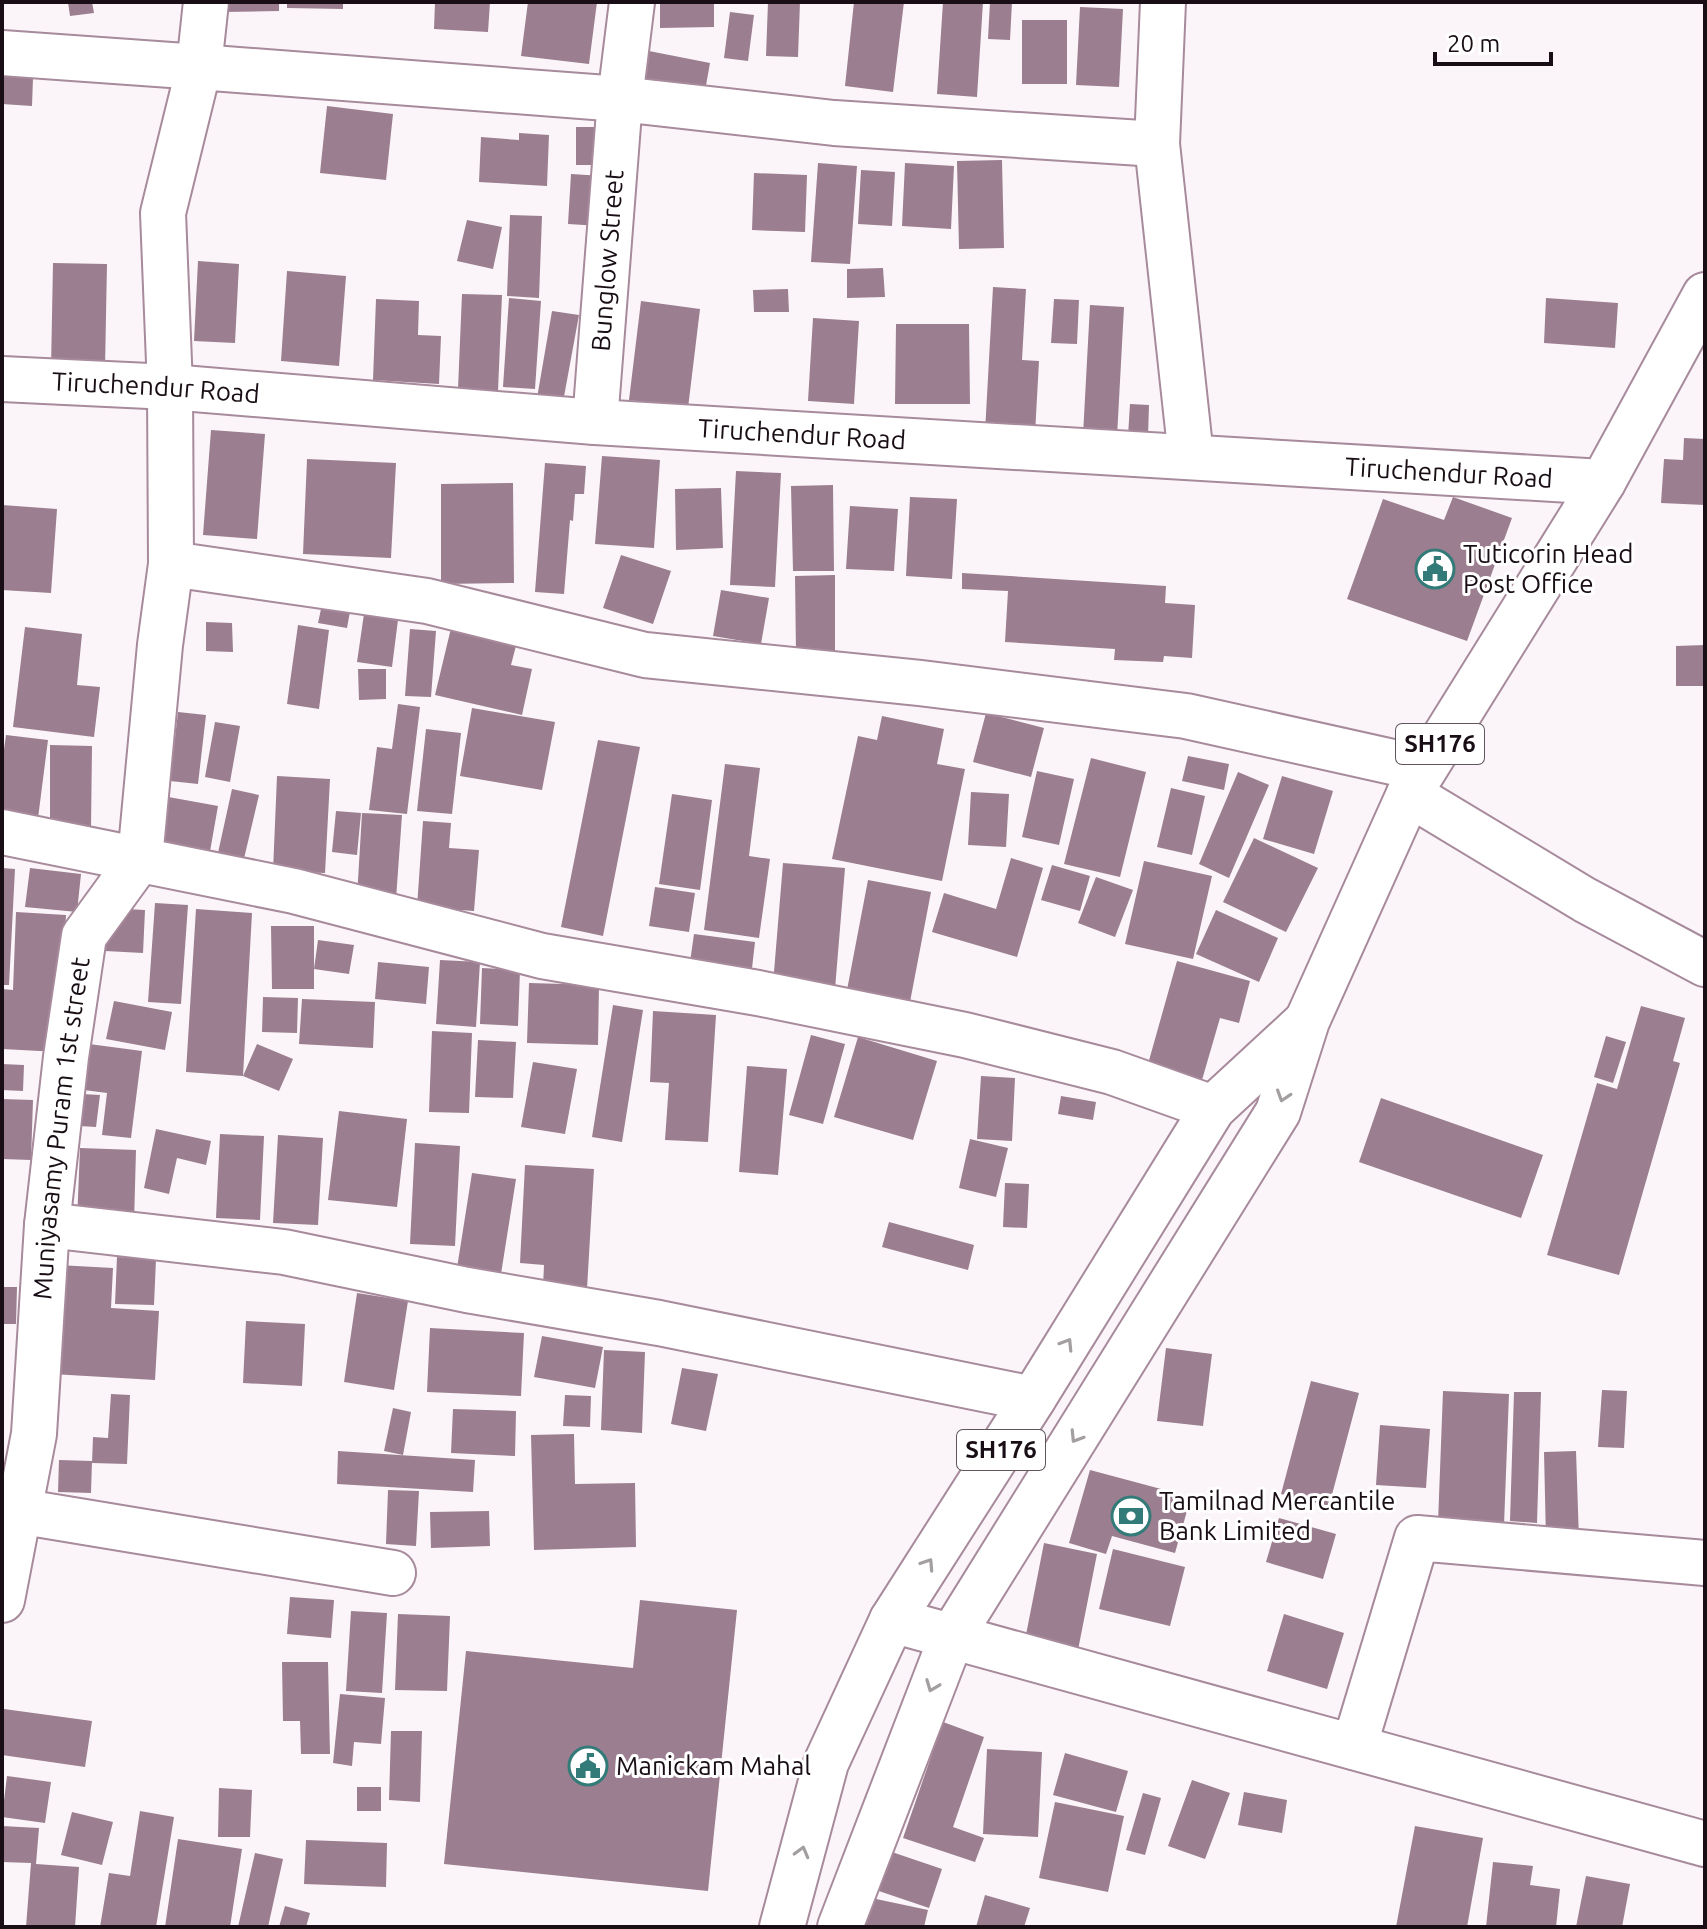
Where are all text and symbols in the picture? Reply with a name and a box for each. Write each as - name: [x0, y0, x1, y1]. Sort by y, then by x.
- scale bar: [1435, 16, 1551, 66]
- text: 20 m: [1447, 30, 1500, 57]
- street label: Bunglow Street: [586, 169, 628, 352]
- street label: Tiruchendur Road: [51, 366, 261, 408]
- street label: Tiruchendur Road: [697, 413, 907, 454]
- street label: Tiruchendur Road: [1344, 452, 1554, 493]
- place label: Tuticorin Head Post Office: [1463, 539, 1633, 598]
- public building icon: Tuticorin Head Post Office: [1414, 548, 1456, 590]
- road number: SH176: [1396, 724, 1484, 764]
- street label: Muniyasamy Puram 1st street: [27, 955, 95, 1300]
- one-way arrow: [1276, 1088, 1292, 1102]
- one-way arrow: [1058, 1338, 1073, 1353]
- one-way arrow: [1070, 1428, 1085, 1443]
- road number: SH176: [957, 1430, 1045, 1470]
- place label: Tamilnad Mercantile Bank Limited: [1159, 1486, 1395, 1545]
- bank icon: Tamilnad Mercantile Bank Limited: [1110, 1495, 1152, 1537]
- one-way arrow: [918, 1558, 933, 1572]
- one-way arrow: [925, 1678, 942, 1692]
- public building icon: Manickam Mahal: [567, 1745, 609, 1787]
- place label: Manickam Mahal: [616, 1751, 811, 1780]
- one-way arrow: [793, 1845, 810, 1859]

